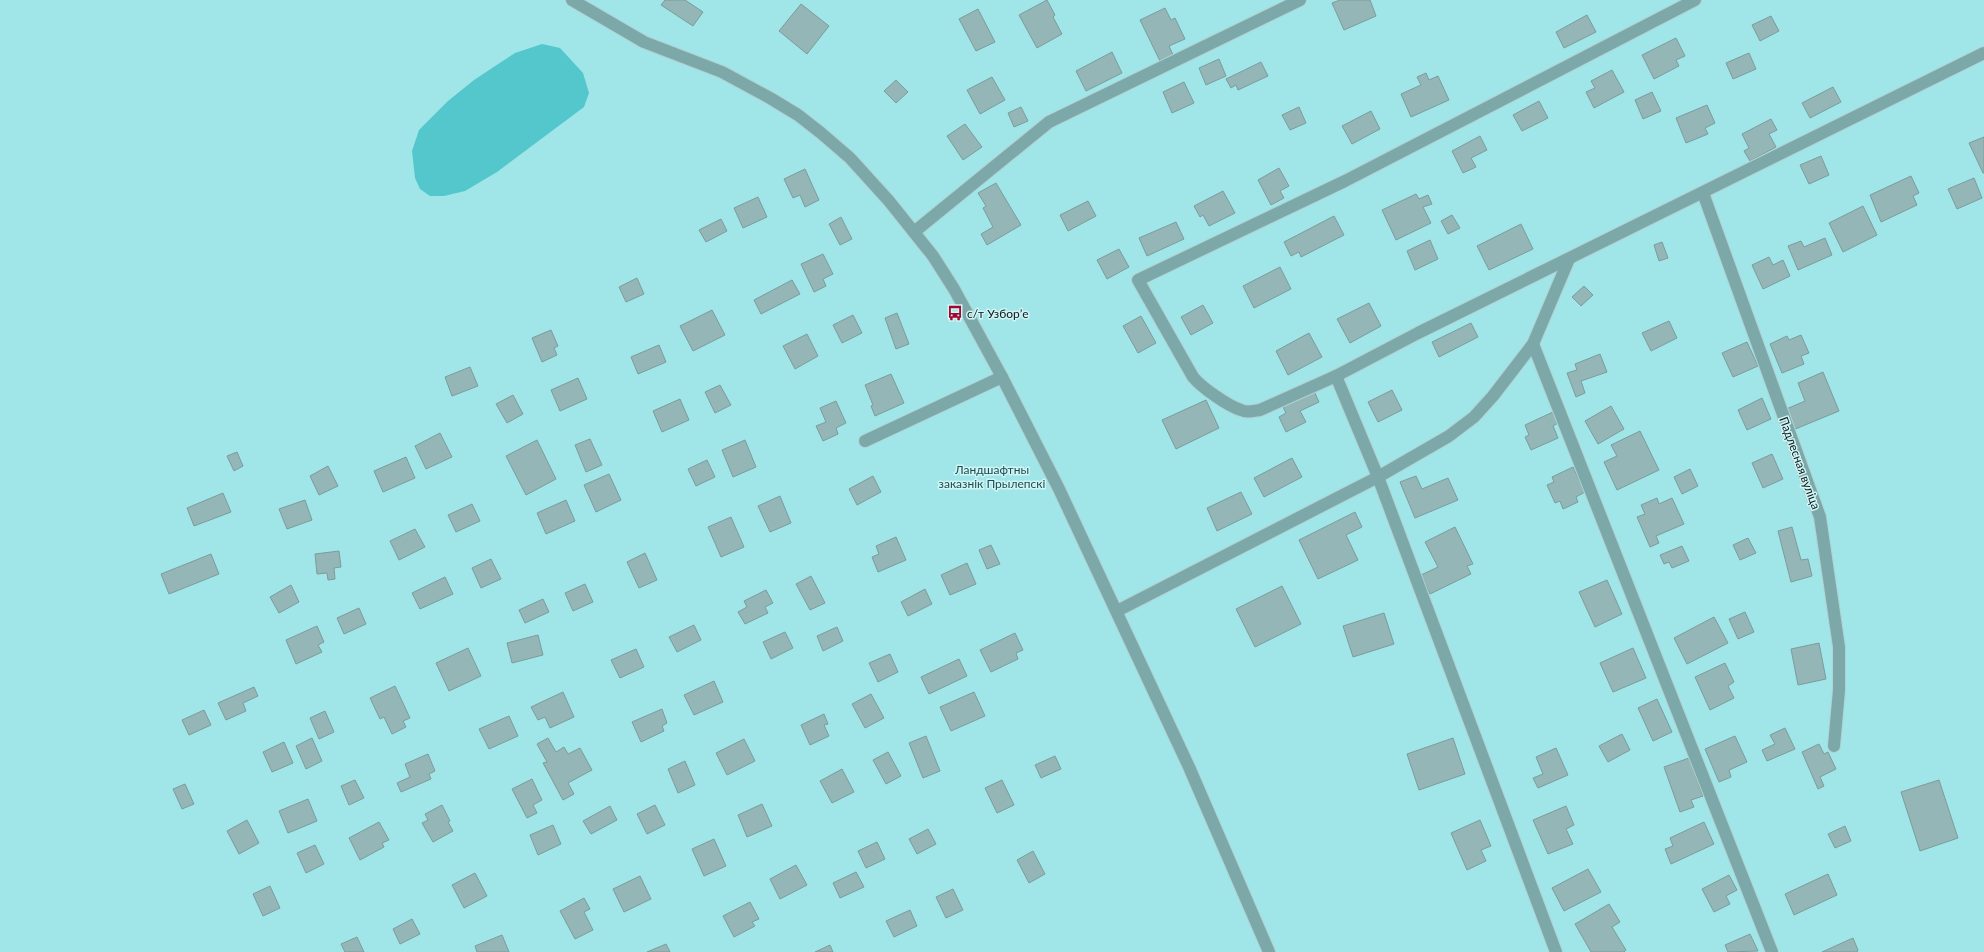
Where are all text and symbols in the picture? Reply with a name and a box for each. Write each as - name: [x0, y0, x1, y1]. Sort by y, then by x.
- bus stop icon: с/т Узборʼе: [946, 304, 964, 322]
- place label: с/т Узборʼе: [967, 306, 1029, 321]
- street label: Падлесная вуліца: [1776, 415, 1824, 511]
- park label: Ландшафтны заказнік Прылепскі: [939, 462, 1046, 491]

